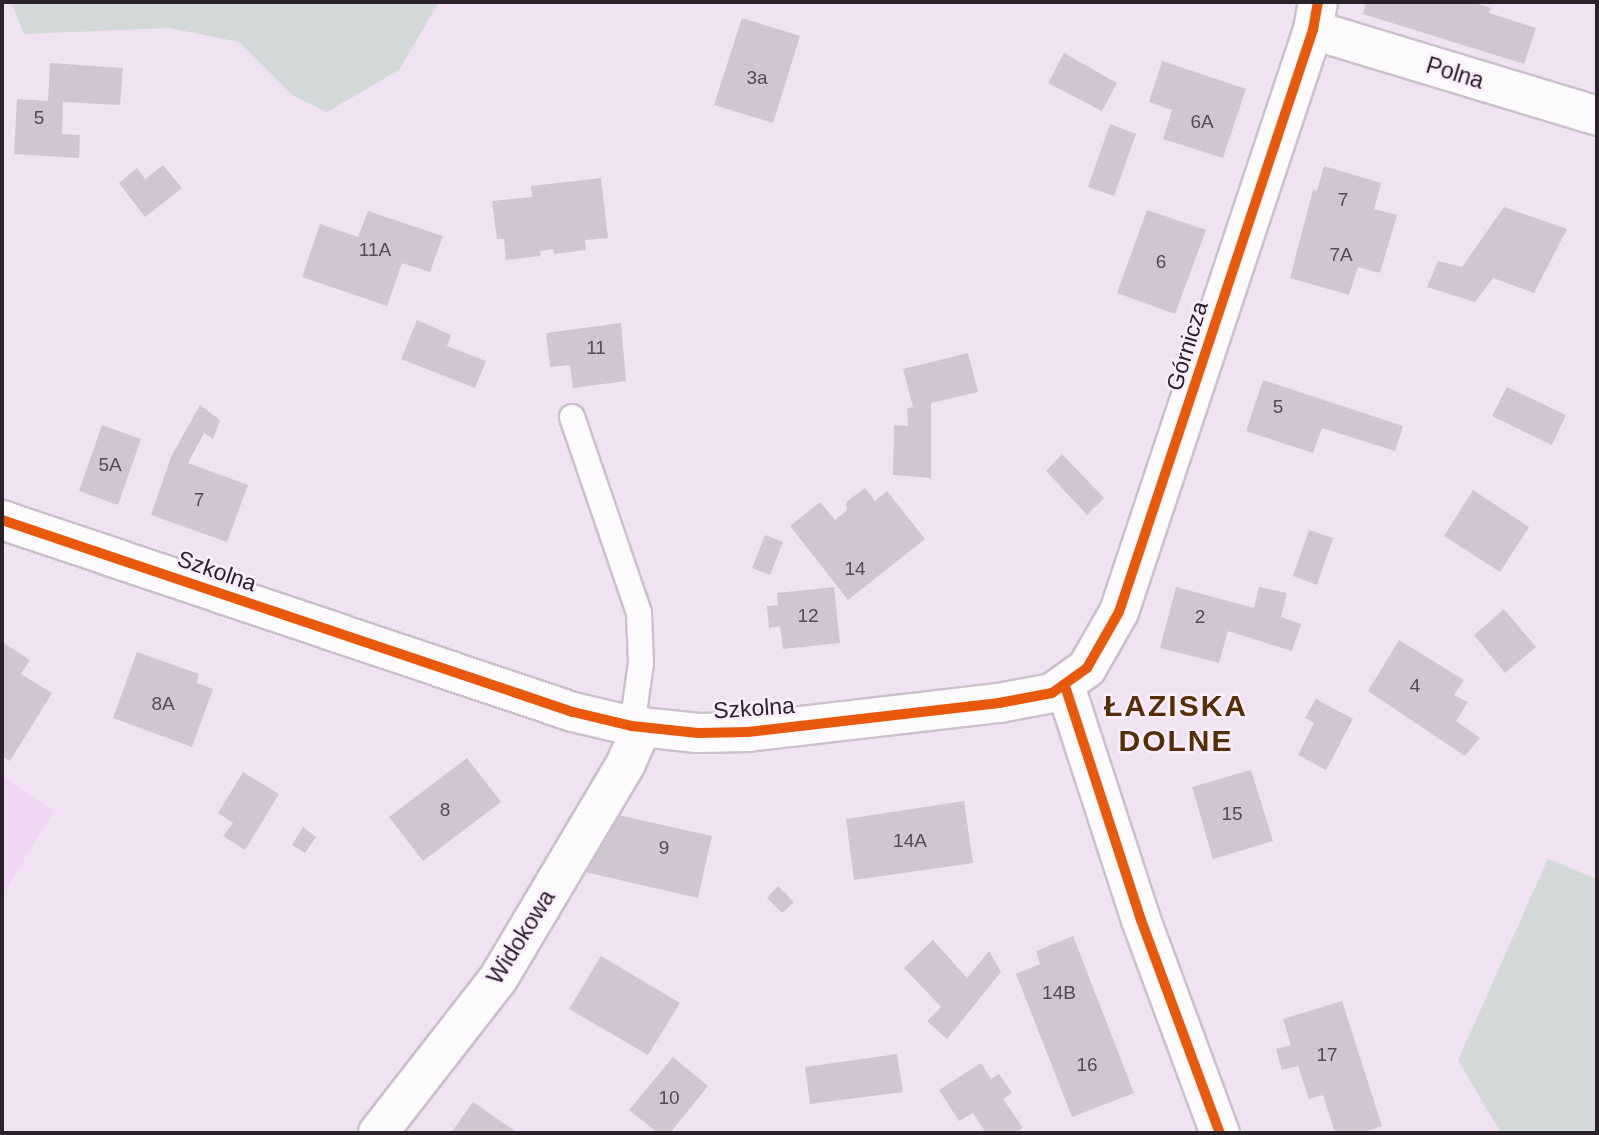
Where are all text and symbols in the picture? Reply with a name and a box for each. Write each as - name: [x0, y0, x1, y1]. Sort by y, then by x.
- street label: Polna: [1423, 51, 1487, 95]
- house number: 3a: [746, 67, 768, 89]
- house number: 5: [34, 107, 44, 129]
- house number: 6A: [1190, 111, 1214, 133]
- house number: 7: [1338, 189, 1348, 211]
- house number: 11A: [359, 239, 391, 261]
- house number: 7A: [1329, 244, 1353, 266]
- house number: 6: [1156, 251, 1166, 273]
- street label: Górnicza: [1160, 298, 1214, 394]
- house number: 11: [586, 337, 606, 359]
- house number: 5: [1273, 396, 1283, 418]
- house number: 5A: [98, 454, 122, 476]
- house number: 7: [194, 489, 204, 511]
- street label: Szkolna: [174, 545, 260, 597]
- house number: 14: [844, 558, 866, 580]
- house number: 12: [797, 605, 819, 627]
- house number: 2: [1195, 606, 1205, 628]
- house number: 4: [1410, 675, 1420, 697]
- district label: ŁAZISKA DOLNE: [1105, 688, 1247, 758]
- street label: Szkolna: [712, 691, 796, 725]
- house number: 8A: [151, 693, 175, 715]
- house number: 8: [440, 799, 450, 821]
- house number: 15: [1221, 803, 1243, 825]
- house number: 14A: [893, 830, 927, 852]
- house number: 9: [659, 837, 669, 859]
- street label: Widokowa: [481, 885, 561, 989]
- house number: 14B: [1042, 982, 1076, 1004]
- house number: 17: [1316, 1044, 1338, 1066]
- house number: 16: [1076, 1054, 1098, 1076]
- house number: 10: [658, 1087, 680, 1109]

